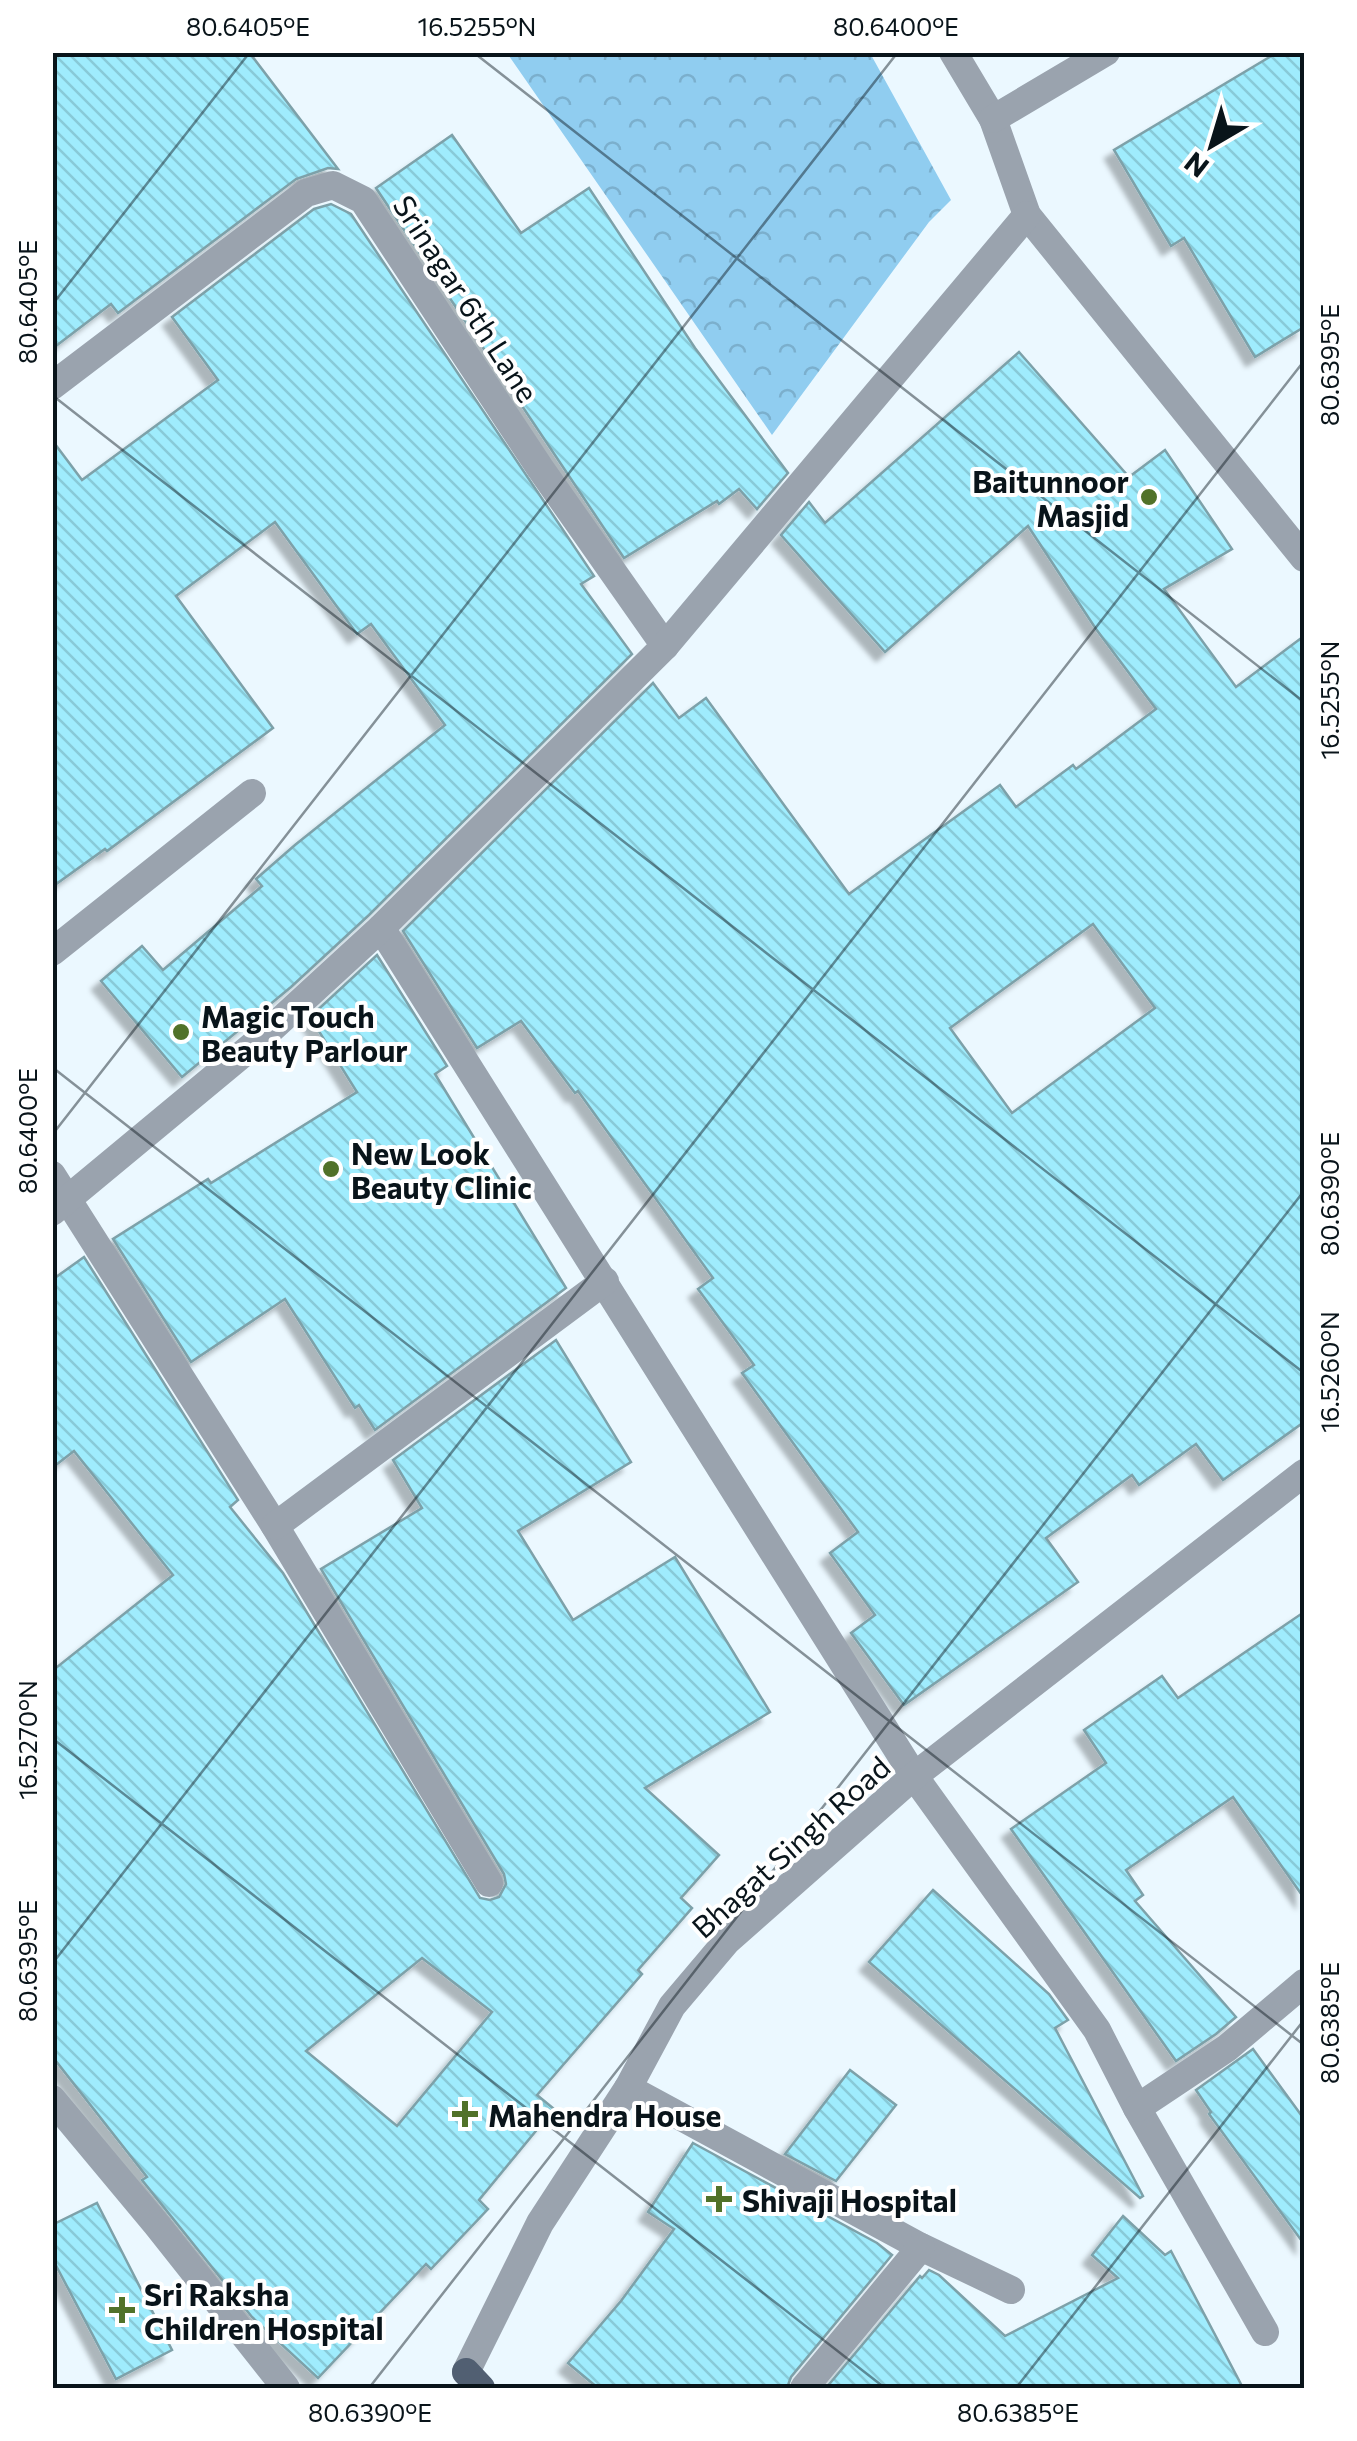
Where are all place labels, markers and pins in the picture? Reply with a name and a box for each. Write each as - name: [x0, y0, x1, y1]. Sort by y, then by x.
- place label: Baitunnoor Masjid: [972, 462, 1129, 533]
- marker: Baitunnoor Masjid: [1138, 486, 1160, 508]
- place label: Magic Touch Beauty Parlour: [201, 997, 408, 1068]
- marker: Magic Touch Beauty Parlour: [170, 1021, 192, 1043]
- place label: New Look Beauty Clinic: [351, 1134, 532, 1205]
- marker: New Look Beauty Clinic: [320, 1158, 342, 1180]
- place label: Mahendra House: [488, 2096, 721, 2133]
- marker: Mahendra House: [452, 2101, 478, 2127]
- place label: Shivaji Hospital: [742, 2181, 957, 2218]
- marker: Shivaji Hospital: [706, 2186, 732, 2212]
- place label: Sri Raksha Children Hospital: [144, 2275, 384, 2346]
- marker: Sri Raksha Children Hospital: [109, 2297, 135, 2323]

